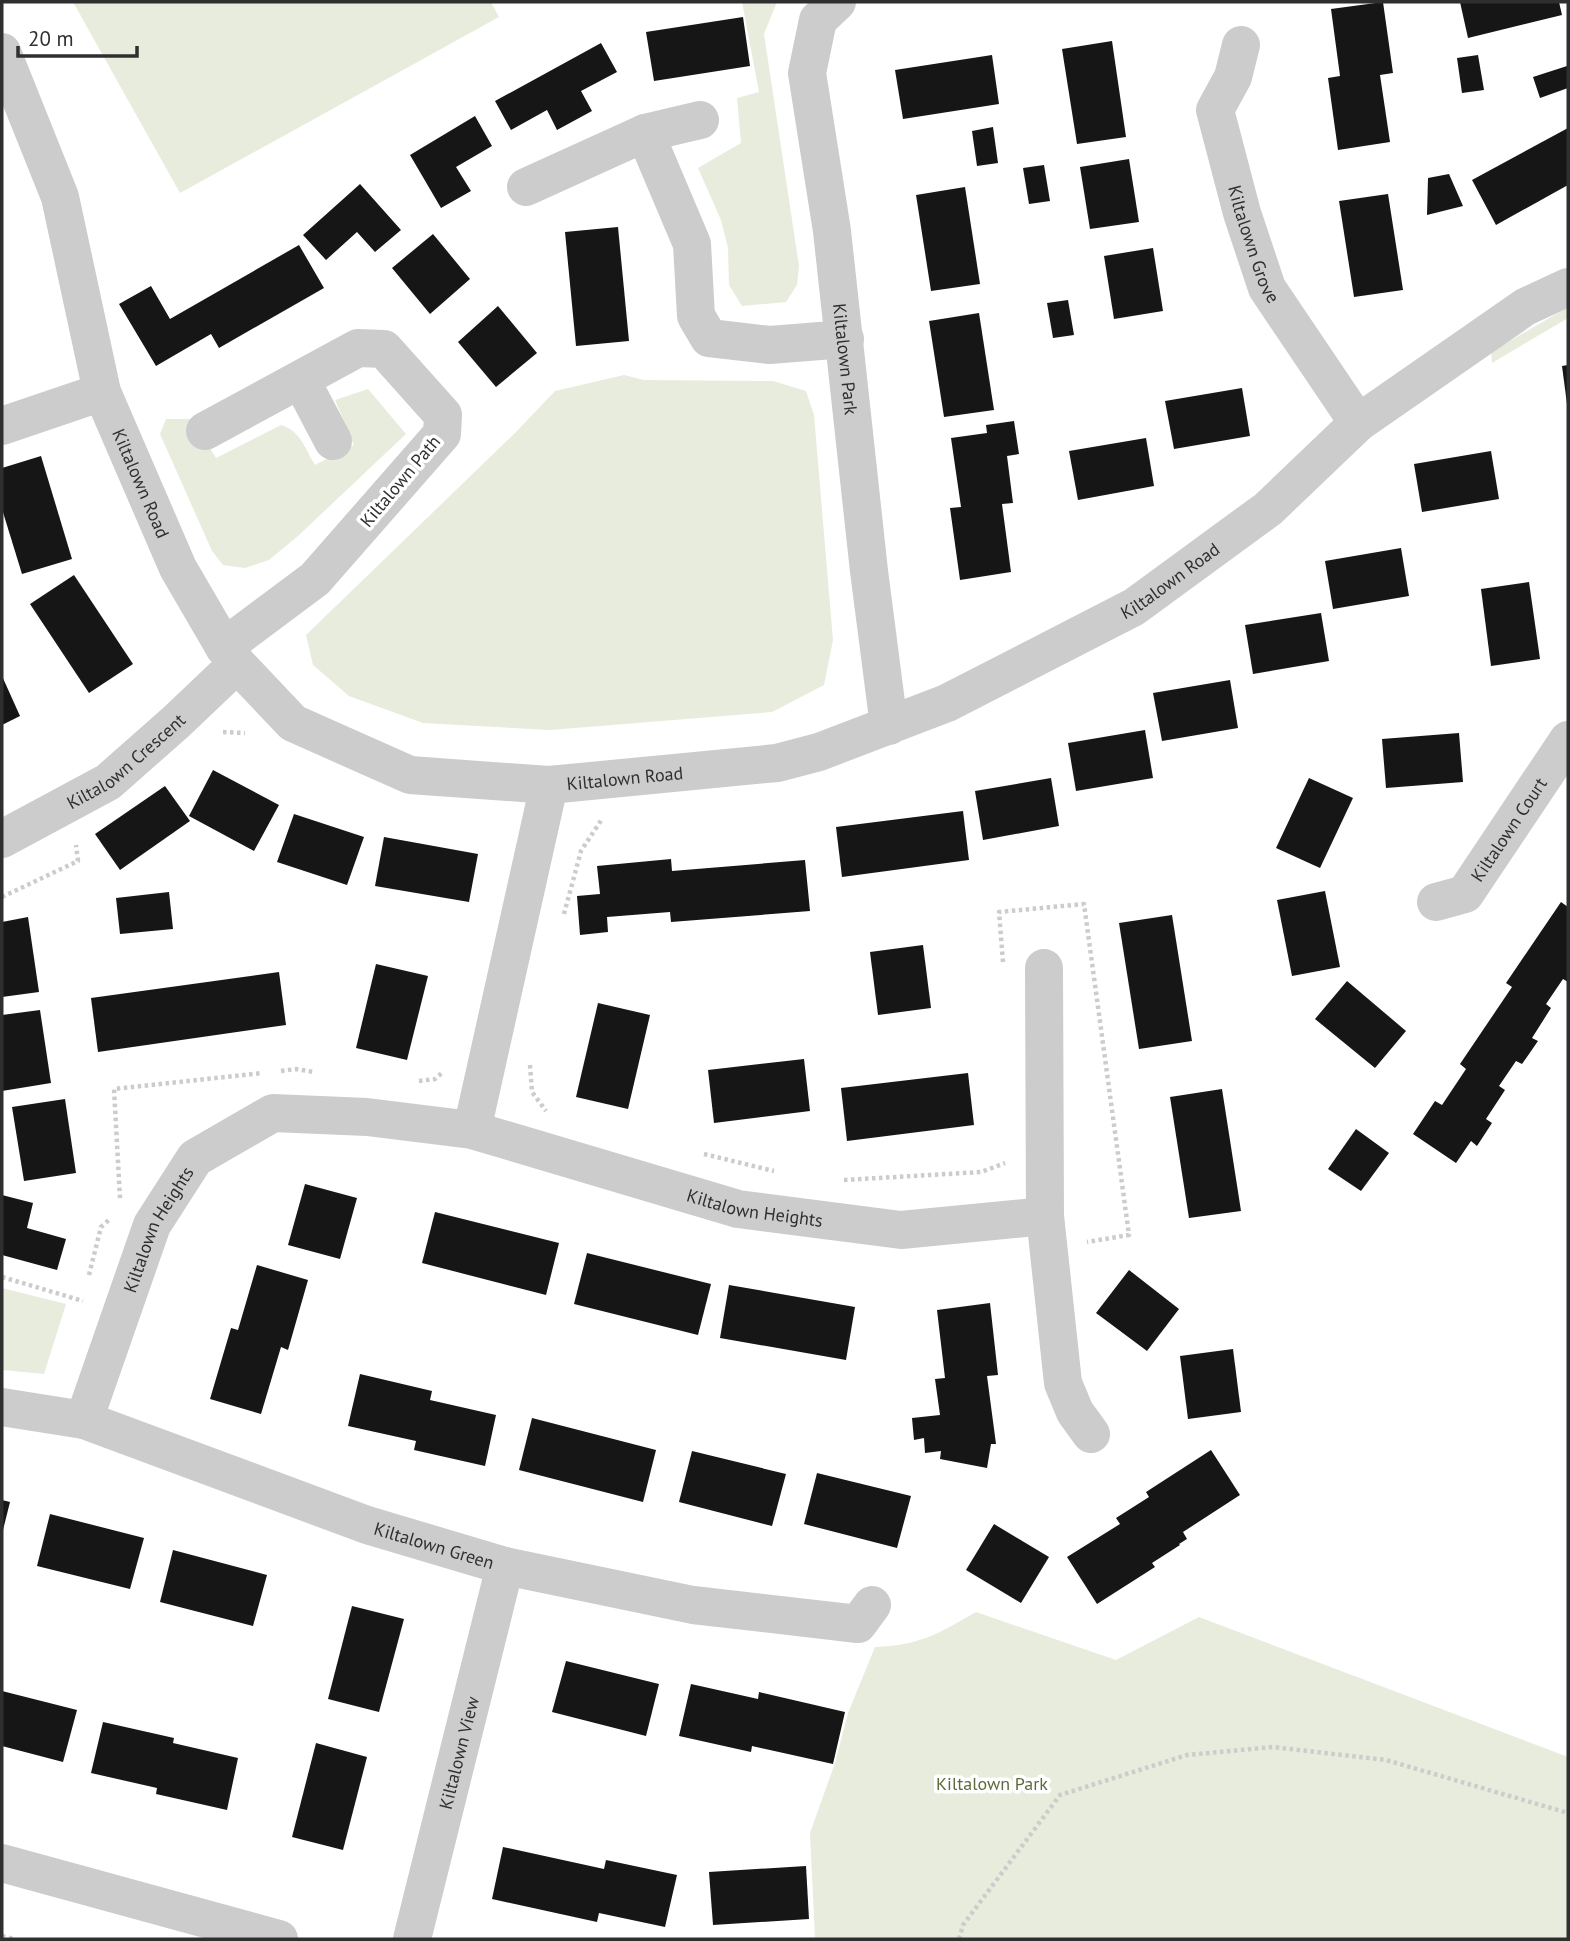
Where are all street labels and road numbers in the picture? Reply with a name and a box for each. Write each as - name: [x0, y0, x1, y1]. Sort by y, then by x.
- street label: Kiltalown Grove: [1224, 182, 1285, 307]
- street label: Kiltalown Park: [828, 302, 863, 416]
- street label: Kiltalown Road: [108, 425, 175, 541]
- street label: Kiltalown Path: [355, 430, 445, 532]
- street label: Kiltalown Road: [1116, 537, 1224, 624]
- street label: Kiltalown Crescent: [62, 708, 190, 814]
- street label: Kiltalown Road: [565, 761, 684, 795]
- street label: Kiltalown Court: [1465, 773, 1551, 886]
- street label: Kiltalown Heights: [118, 1162, 198, 1295]
- street label: Kiltalown Heights: [684, 1183, 824, 1231]
- street label: Kiltalown Green: [372, 1516, 497, 1574]
- street label: Kiltalown View: [433, 1693, 484, 1812]

